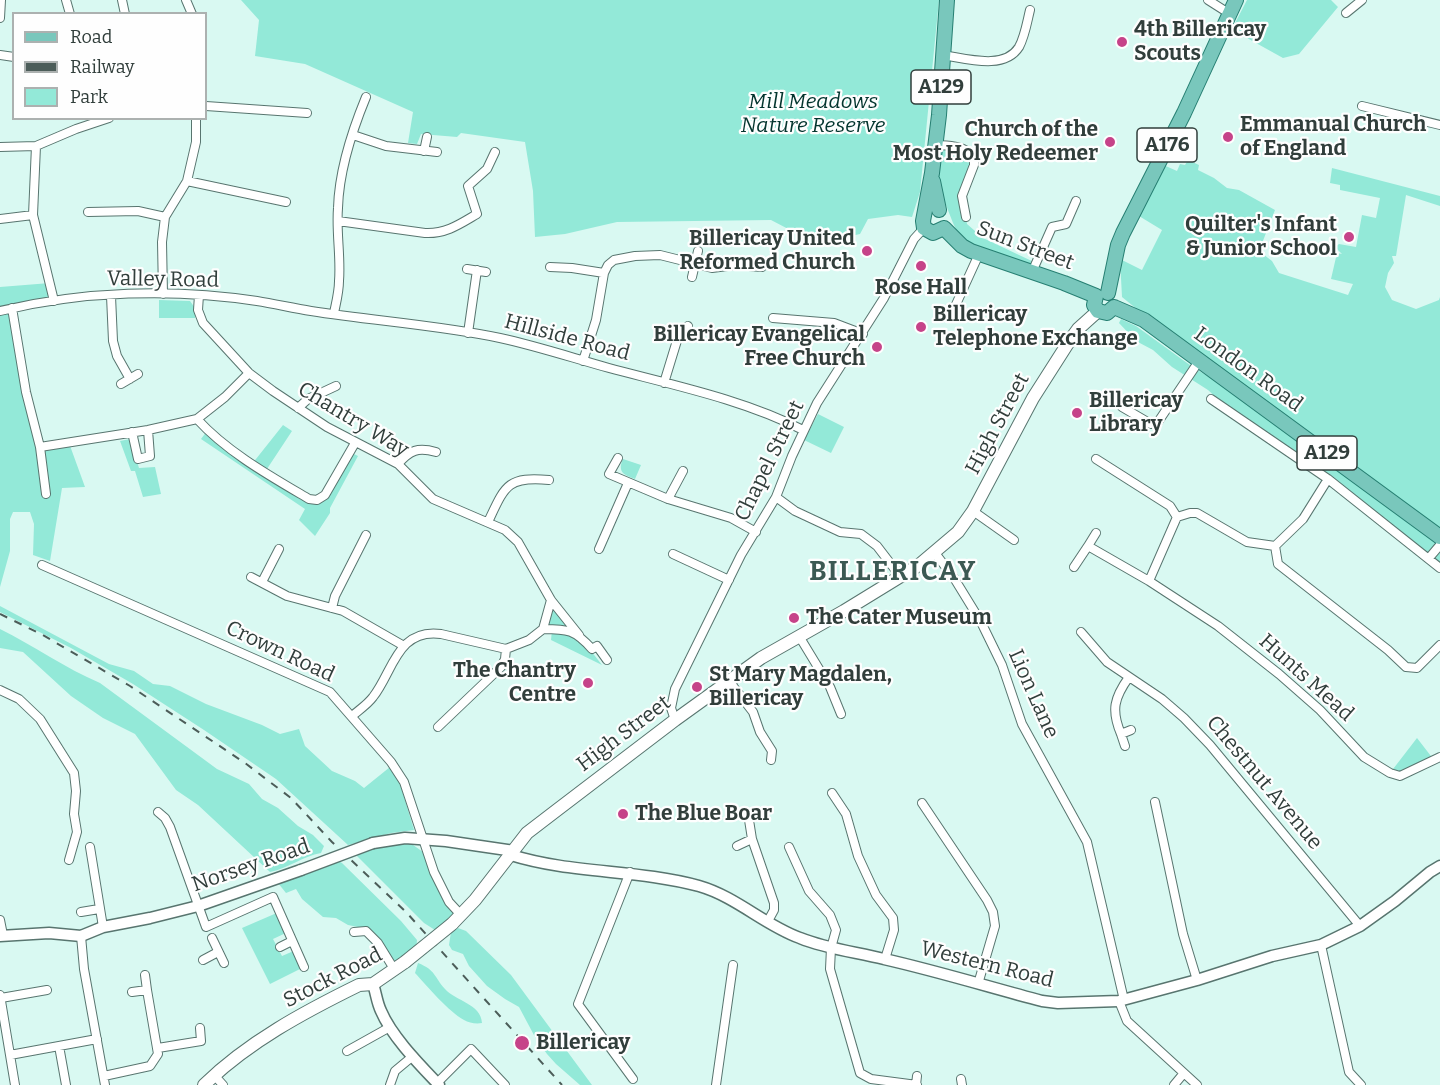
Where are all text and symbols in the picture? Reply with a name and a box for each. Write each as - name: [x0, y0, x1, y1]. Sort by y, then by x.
- legend: [12, 12, 207, 120]
- place label: 4th Billericay Scouts: [1134, 17, 1266, 67]
- text: Road: [70, 26, 112, 48]
- marker: 4th Billericay Scouts: [1115, 35, 1129, 49]
- text: Railway: [70, 56, 134, 78]
- road number: A129: [911, 70, 971, 104]
- text: Park: [70, 86, 108, 108]
- park label: Mill Meadows Nature Reserve: [741, 89, 885, 139]
- place label: Emmanual Church of England: [1240, 112, 1426, 162]
- place label: Church of the Most Holy Redeemer: [893, 117, 1098, 167]
- road number: A176: [1137, 128, 1197, 162]
- marker: Emmanual Church of England: [1221, 130, 1235, 144]
- marker: Church of the Most Holy Redeemer: [1103, 135, 1117, 149]
- place label: Quilter's Infant & Junior School: [1185, 212, 1337, 262]
- street label: Sun Street: [973, 216, 1077, 276]
- place label: Billericay United Reformed Church: [679, 226, 855, 276]
- marker: Quilter's Infant & Junior School: [1342, 230, 1356, 244]
- marker: Billericay United Reformed Church: [860, 244, 874, 258]
- marker: Rose Hall: [914, 259, 928, 273]
- street label: Valley Road: [107, 266, 219, 294]
- place label: Rose Hall: [875, 275, 967, 301]
- place label: Billericay Telephone Exchange: [933, 302, 1138, 352]
- street label: Hillside Road: [501, 309, 633, 367]
- marker: Billericay Telephone Exchange: [914, 320, 928, 334]
- place label: Billericay Evangelical Free Church: [653, 322, 865, 372]
- street label: London Road: [1189, 322, 1307, 418]
- marker: Billericay Evangelical Free Church: [870, 340, 884, 354]
- street label: High Street: [961, 369, 1035, 479]
- street label: Chantry Way: [293, 377, 413, 463]
- place label: Billericay Library: [1089, 388, 1183, 438]
- street label: Chapel Street: [730, 397, 810, 525]
- marker: Billericay Library: [1070, 406, 1084, 420]
- road number: A129: [1297, 436, 1357, 470]
- district label: BILLERICAY: [809, 556, 977, 588]
- place label: The Cater Museum: [806, 605, 992, 631]
- marker: The Cater Museum: [787, 611, 801, 625]
- street label: Crown Road: [222, 616, 338, 688]
- street label: Hunts Mead: [1254, 629, 1358, 727]
- street label: Lion Lane: [1002, 646, 1064, 742]
- place label: The Chantry Centre: [453, 658, 576, 708]
- place label: St Mary Magdalen, Billericay: [709, 662, 892, 712]
- marker: The Chantry Centre: [581, 676, 595, 690]
- marker: St Mary Magdalen, Billericay: [690, 680, 704, 694]
- street label: High Street: [572, 691, 676, 777]
- street label: Chestnut Avenue: [1201, 711, 1327, 855]
- place label: The Blue Boar: [635, 801, 772, 827]
- marker: The Blue Boar: [616, 807, 630, 821]
- street label: Norsey Road: [189, 834, 313, 898]
- street label: Western Road: [918, 936, 1056, 994]
- street label: Stock Road: [279, 942, 387, 1014]
- place label: Billericay: [536, 1030, 630, 1056]
- marker: Billericay: [513, 1034, 531, 1052]

